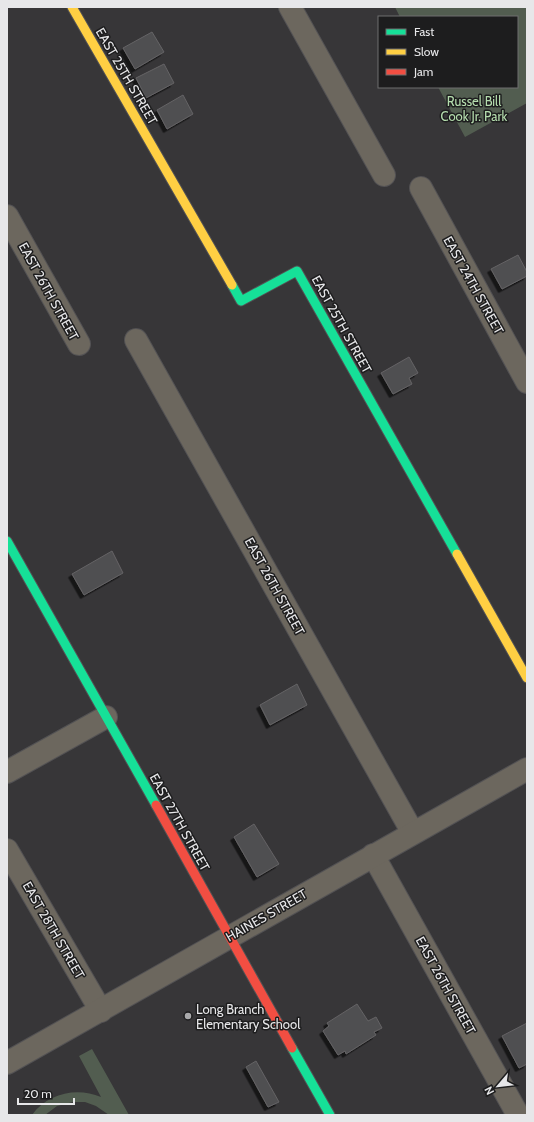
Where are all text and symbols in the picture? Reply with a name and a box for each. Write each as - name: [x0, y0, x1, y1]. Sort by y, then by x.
- legend: [378, 16, 518, 88]
- text: Fast: [414, 24, 434, 39]
- street label: EAST 25TH STREET: [93, 25, 161, 127]
- text: Slow: [414, 44, 439, 59]
- text: Jam: [413, 64, 433, 79]
- park label: Russel Bill Cook Jr. Park: [441, 93, 508, 124]
- street label: EAST 24TH STREET: [440, 233, 508, 337]
- street label: EAST 26TH STREET: [16, 239, 83, 343]
- street label: EAST 25TH STREET: [309, 272, 376, 376]
- street label: EAST 26TH STREET: [242, 534, 309, 638]
- street label: EAST 27TH STREET: [147, 770, 213, 874]
- street label: EAST 28TH STREET: [20, 878, 88, 982]
- street label: HAINES STREET: [223, 885, 309, 945]
- street label: EAST 26TH STREET: [413, 933, 480, 1037]
- place label: Long Branch Elementary School: [196, 1001, 300, 1032]
- marker: Long Branch Elementary School: [183, 1011, 193, 1021]
- north arrow: [478, 1066, 518, 1106]
- scale bar: [18, 1080, 74, 1106]
- text: N: [481, 1084, 497, 1097]
- text: 20 m: [24, 1086, 52, 1101]

